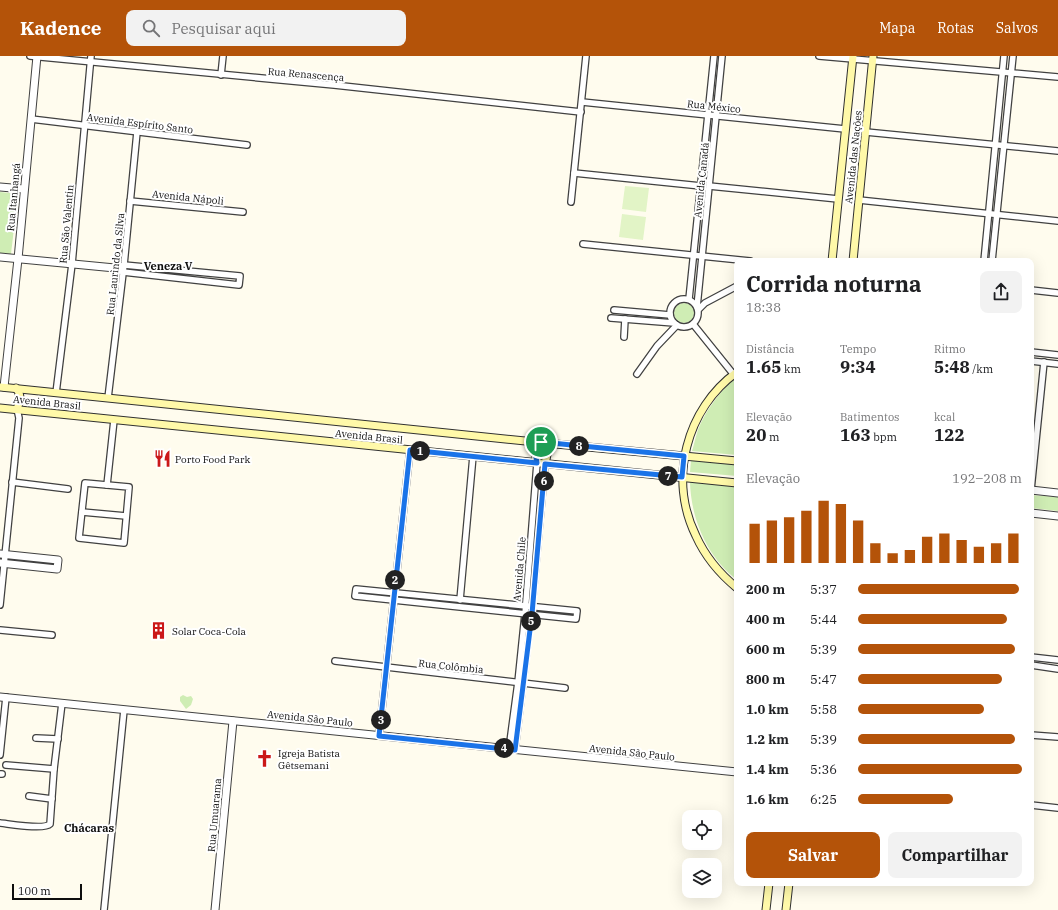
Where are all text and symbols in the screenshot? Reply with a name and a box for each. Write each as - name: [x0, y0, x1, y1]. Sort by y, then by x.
- search box: [126, 10, 406, 46]
- text: Kadence: [20, 16, 102, 40]
- icon: search: [140, 17, 162, 39]
- text: Pesquisar aqui: [172, 19, 276, 38]
- text: Mapa: [879, 19, 915, 37]
- text: Rotas: [937, 19, 974, 37]
- text: Salvos: [996, 19, 1038, 37]
- street label: Rua Renascença: [267, 65, 345, 84]
- street label: Rua México: [686, 97, 742, 116]
- street label: Avenida das Nações: [842, 110, 865, 204]
- street label: Avenida Espírito Santo: [86, 111, 194, 137]
- street label: Avenida Canadá: [691, 141, 712, 218]
- street label: Rua Itanhangá: [4, 162, 23, 232]
- street label: Rua São Valentin: [57, 183, 76, 264]
- street label: Avenida Nápoli: [152, 187, 224, 208]
- street label: Rua Laurindo da Silva: [104, 212, 127, 316]
- district label: Veneza V: [144, 259, 193, 273]
- text: Corrida noturna: [746, 269, 922, 298]
- button: share: [980, 271, 1022, 313]
- text: 18:38: [746, 299, 781, 316]
- text: Distância: [746, 342, 795, 356]
- text: Tempo: [840, 342, 876, 356]
- text: Ritmo: [934, 342, 965, 356]
- text: 1.65: [746, 356, 781, 378]
- text: 9:34: [840, 356, 876, 378]
- text: 5:48: [934, 356, 970, 378]
- text: km: [781, 362, 801, 376]
- text: /km: [970, 362, 993, 376]
- street label: Avenida Brasil: [12, 392, 82, 413]
- text: Elevação: [746, 410, 792, 424]
- text: Batimentos: [840, 410, 899, 424]
- text: kcal: [934, 410, 955, 424]
- text: 20: [746, 424, 766, 446]
- text: 163: [840, 424, 871, 446]
- text: 122: [934, 424, 965, 446]
- pin: [524, 425, 558, 459]
- street label: Avenida Brasil: [334, 426, 404, 447]
- text: m: [766, 430, 779, 444]
- text: bpm: [871, 430, 897, 444]
- icon: arrive: [530, 431, 552, 453]
- pin: 8: [569, 436, 589, 456]
- text: 8: [576, 439, 582, 453]
- pin: 1: [410, 441, 430, 461]
- text: 1: [417, 444, 423, 458]
- restaurant icon: Porto Food Park: [152, 449, 172, 469]
- place label: Porto Food Park: [175, 453, 250, 466]
- pin: 7: [658, 466, 678, 486]
- text: 7: [665, 469, 671, 483]
- text: Elevação: [746, 470, 800, 487]
- text: 192–208 m: [952, 470, 1022, 487]
- pin: 6: [534, 471, 554, 491]
- text: 6: [541, 474, 547, 488]
- street label: Avenida Chile: [510, 536, 529, 602]
- pin: 2: [385, 570, 405, 590]
- text: 2: [392, 573, 398, 587]
- text: 200 m: [746, 581, 785, 598]
- text: 5:37: [810, 581, 837, 598]
- pin: 5: [521, 611, 541, 631]
- text: 400 m: [746, 611, 785, 628]
- text: 5:44: [810, 611, 837, 628]
- text: 5: [528, 614, 534, 628]
- building icon: Solar Coca-Cola: [149, 621, 169, 641]
- place label: Solar Coca-Cola: [172, 625, 247, 638]
- text: 600 m: [746, 641, 785, 658]
- text: 5:39: [810, 641, 837, 658]
- street label: Rua Colômbia: [418, 657, 485, 676]
- text: 800 m: [746, 671, 785, 688]
- text: 5:47: [810, 671, 837, 688]
- text: 1.0 km: [746, 701, 789, 718]
- text: 5:58: [810, 701, 837, 718]
- street label: Avenida São Paulo: [266, 708, 354, 730]
- pin: 3: [371, 710, 391, 730]
- text: 3: [378, 713, 384, 727]
- text: 1.2 km: [746, 731, 789, 748]
- text: 5:39: [810, 731, 837, 748]
- pin: 4: [494, 738, 514, 758]
- text: 4: [501, 741, 507, 755]
- street label: Avenida São Paulo: [588, 742, 676, 764]
- place label: Igreja Batista Gêtsemani: [278, 747, 341, 772]
- church icon: Igreja Batista Gêtsemani: [255, 749, 275, 769]
- text: 1.4 km: [746, 761, 789, 778]
- text: 5:36: [810, 761, 837, 778]
- street label: Rua Umuarama: [205, 777, 224, 853]
- text: 1.6 km: [746, 791, 789, 808]
- text: 6:25: [810, 791, 837, 808]
- map controls: [682, 810, 722, 898]
- button: locate: [682, 810, 722, 850]
- district label: Chácaras: [64, 821, 114, 835]
- button: Salvar: [746, 832, 880, 878]
- button: Compartilhar: [888, 832, 1022, 878]
- button: layers: [682, 858, 722, 898]
- scale bar: [12, 882, 82, 901]
- text: 100 m: [18, 884, 51, 898]

